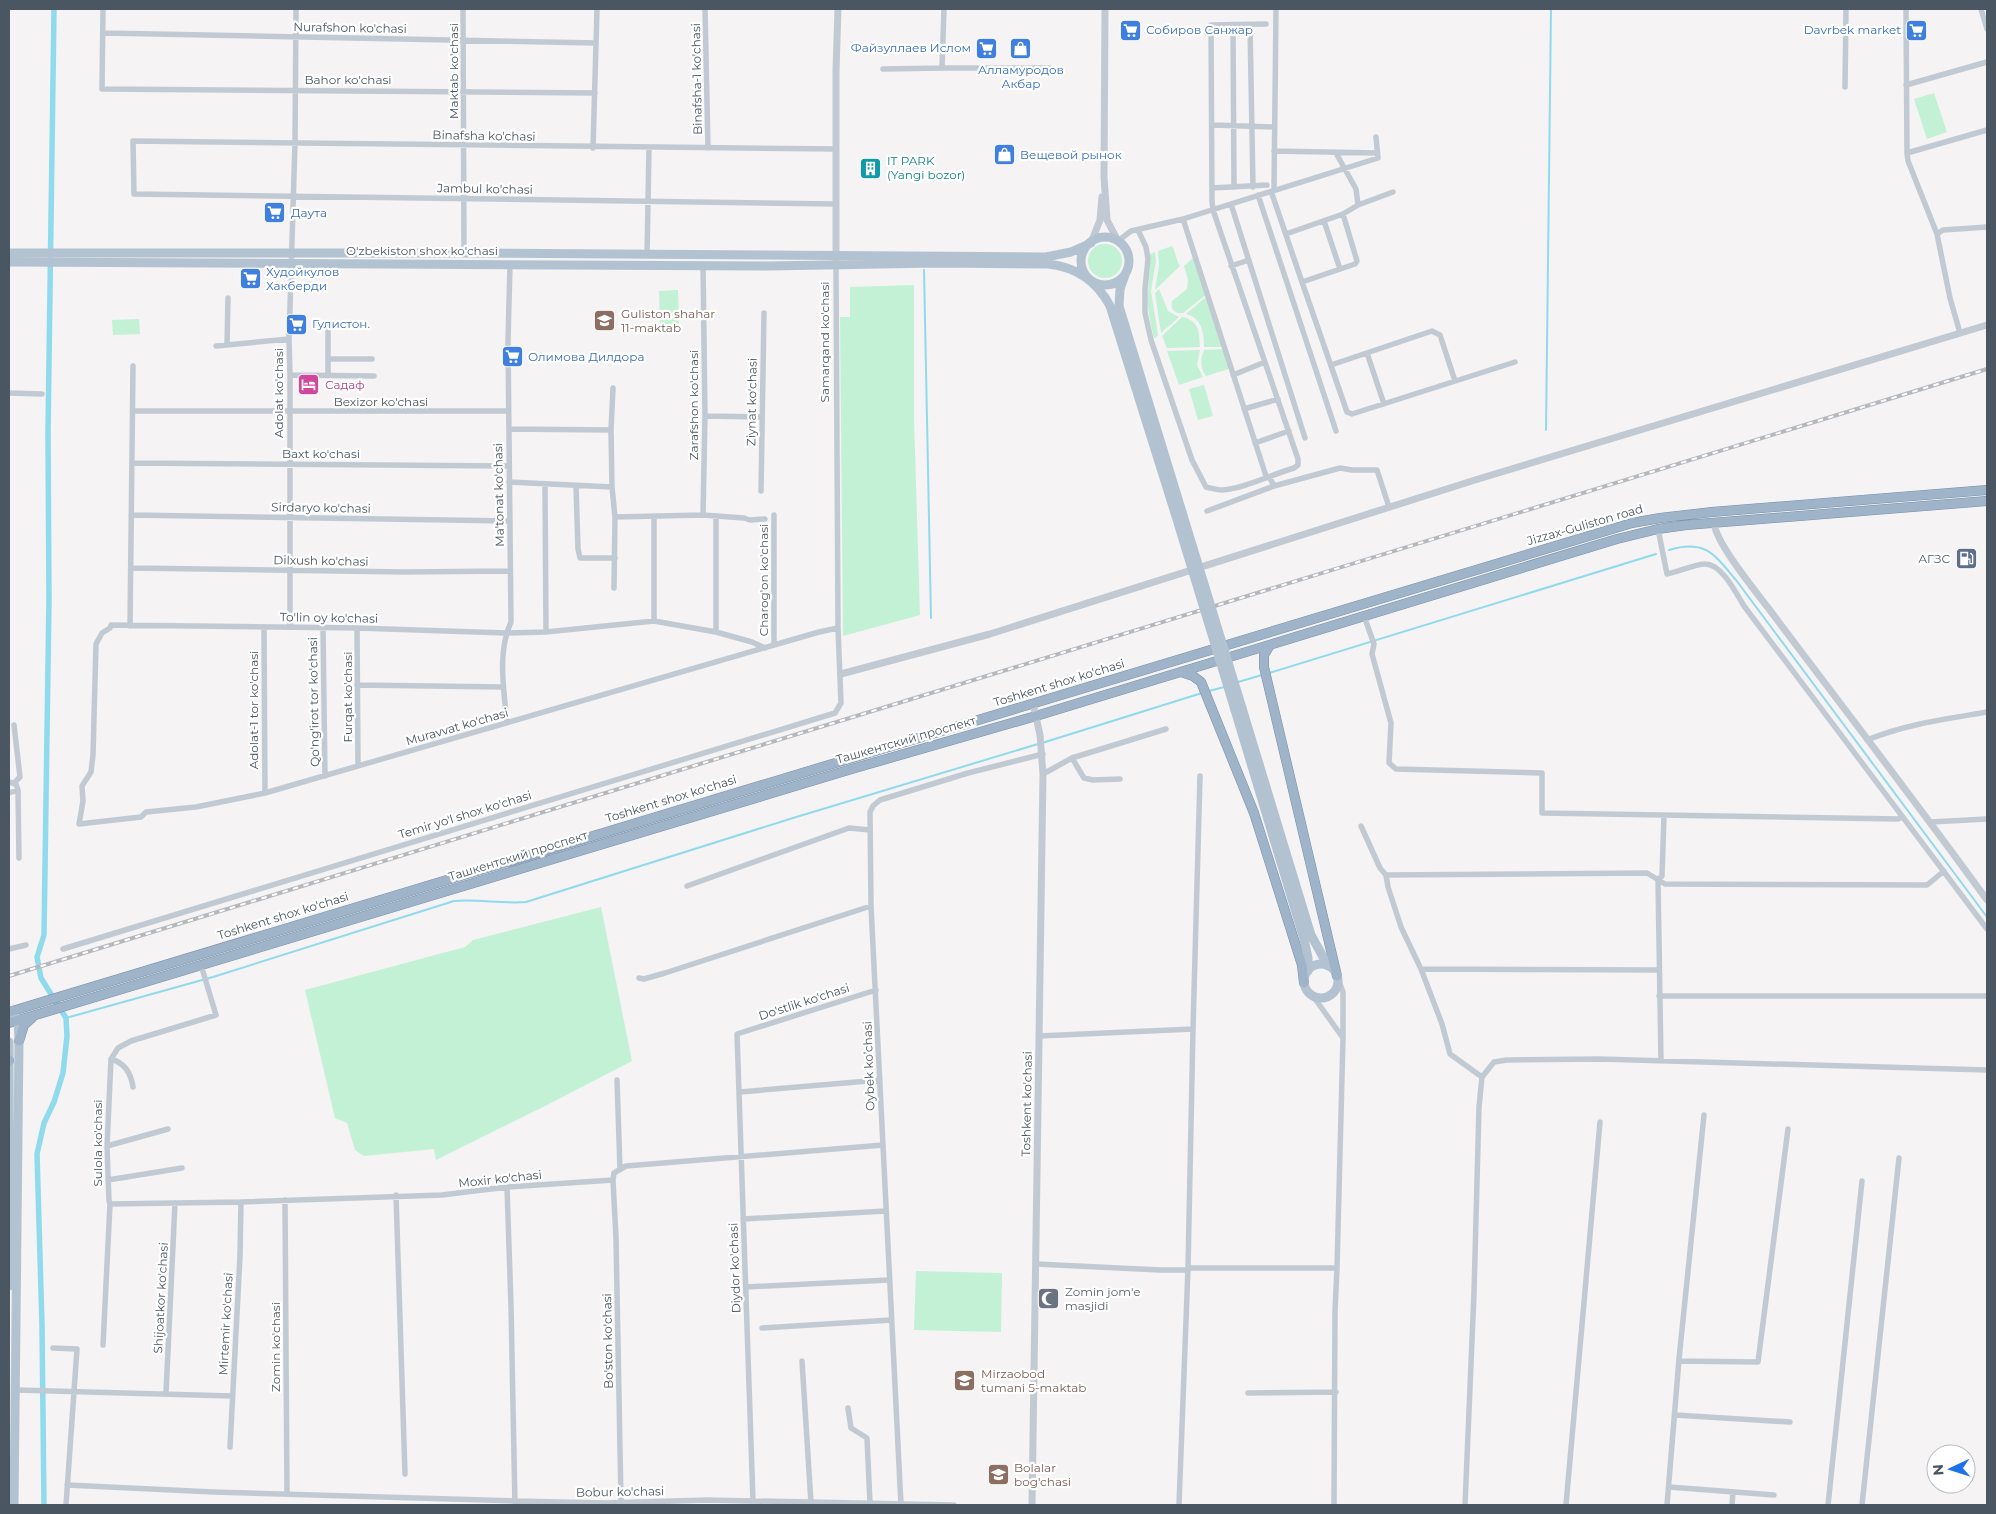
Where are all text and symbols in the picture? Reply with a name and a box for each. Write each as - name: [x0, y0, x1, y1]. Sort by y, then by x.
- supermarket icon: Собиров Санжар: [1118, 18, 1142, 42]
- supermarket icon: Davrbek market: [1905, 18, 1929, 42]
- street label: Nurafshon ko'chasi: [293, 19, 407, 36]
- place label: Собиров Санжар: [1146, 22, 1253, 37]
- place label: Davrbek market: [1804, 22, 1901, 37]
- street label: Maktab ko'chasi: [446, 23, 461, 119]
- street label: Binafsha-1 ko'chasi: [688, 23, 705, 135]
- supermarket icon: Файзуллаев Ислом: [975, 36, 999, 60]
- shop icon: Алламуродов Акбар: [1009, 37, 1033, 61]
- place label: Файзуллаев Ислом: [851, 40, 971, 55]
- place label: Алламуродов Акбар: [978, 62, 1064, 91]
- street label: Bahor ko'chasi: [304, 72, 392, 87]
- street label: Binafsha ko'chasi: [432, 127, 536, 144]
- shop icon: Вещевой рынок: [992, 143, 1016, 167]
- place label: Вещевой рынок: [1020, 147, 1122, 162]
- place label: IT PARK (Yangi bozor): [887, 153, 965, 182]
- building icon: IT PARK (Yangi bozor): [859, 156, 883, 180]
- street label: Jambul ko'chasi: [436, 180, 533, 197]
- supermarket icon: Даута: [263, 201, 287, 225]
- place label: Даута: [291, 205, 327, 220]
- street label: O'zbekiston shox ko'chasi: [346, 243, 498, 258]
- place label: Худойкулов Хакберди: [266, 264, 339, 293]
- supermarket icon: Худойкулов Хакберди: [238, 267, 262, 291]
- street label: Samarqand ko'chasi: [817, 282, 832, 403]
- place label: Guliston shahar 11-maktab: [621, 306, 715, 335]
- school or university icon: Guliston shahar 11-maktab: [593, 309, 617, 333]
- supermarket icon: Гулистон.: [284, 312, 308, 336]
- place label: Гулистон.: [312, 316, 370, 331]
- supermarket icon: Олимова Дилдора: [500, 345, 524, 369]
- street label: Adolat ko'chasi: [271, 348, 286, 438]
- place label: Олимова Дилдора: [528, 349, 644, 364]
- street label: Zarafshon ko'chasi: [686, 350, 701, 460]
- street label: Ziynat ko'chasi: [743, 358, 760, 446]
- hotel icon: Садаф: [297, 373, 321, 397]
- place label: Садаф: [325, 377, 365, 392]
- street label: Bexizor ko'chasi: [334, 394, 428, 409]
- street label: Ma'tonat ko'chasi: [490, 443, 507, 547]
- street label: Baxt ko'chasi: [282, 446, 360, 461]
- street label: Sirdaryo ko'chasi: [271, 499, 371, 516]
- street label: Jizzax-Guliston road: [1524, 501, 1645, 549]
- street label: Charog'on ko'chasi: [756, 524, 771, 636]
- fuel station icon: АГЗС: [1954, 547, 1978, 571]
- place label: АГЗС: [1918, 551, 1950, 566]
- street label: Dilxush ko'chasi: [273, 552, 369, 569]
- street label: To'lin oy ko'chasi: [280, 609, 378, 626]
- street label: Qo'ng'irot tor ko'chasi: [305, 637, 322, 767]
- street label: Adolat-1 tor ko'chasi: [246, 651, 261, 769]
- street label: Furqat ko'chasi: [340, 652, 355, 742]
- street label: Toshkent shox ko'chasi: [991, 655, 1126, 710]
- street label: Muravvat ko'chasi: [404, 705, 510, 748]
- street label: Ташкентский проспект: [834, 712, 978, 767]
- street label: Toshkent shox ko'chasi: [603, 771, 738, 826]
- street label: Temir yo'l shox ko'chasi: [397, 787, 533, 842]
- street label: Ташкентский проспект: [447, 827, 590, 884]
- street label: Toshkent shox ko'chasi: [215, 888, 350, 943]
- street label: Do'stlik ko'chasi: [757, 980, 851, 1023]
- street label: Oybek ko’chasi: [859, 1021, 878, 1111]
- street label: Toshkent ko'chasi: [1018, 1051, 1035, 1157]
- street label: Sulola ko'chasi: [90, 1099, 105, 1187]
- street label: Moxir ko'chasi: [457, 1167, 542, 1190]
- street label: Diydor ko'chasi: [725, 1223, 744, 1313]
- street label: Shijoatkor ko'chasi: [150, 1242, 171, 1354]
- street label: Mirtemir ko'chasi: [215, 1272, 236, 1376]
- place label: Zomin jom'e masjidi: [1065, 1284, 1140, 1313]
- mosque icon: Zomin jom'e masjidi: [1037, 1287, 1061, 1311]
- street label: Bo'ston ko'chasi: [599, 1293, 616, 1389]
- street label: Zomin ko'chasi: [268, 1302, 283, 1392]
- place label: Mirzaobod tumani 5-maktab: [981, 1366, 1086, 1395]
- school or university icon: Mirzaobod tumani 5-maktab: [953, 1369, 977, 1393]
- north arrow: [1926, 1444, 1976, 1494]
- place label: Bolalar bog'chasi: [1014, 1460, 1071, 1489]
- school or university icon: Bolalar bog'chasi: [986, 1463, 1010, 1487]
- text: N: [1929, 1464, 1947, 1476]
- street label: Bobur ko'chasi: [576, 1483, 664, 1500]

